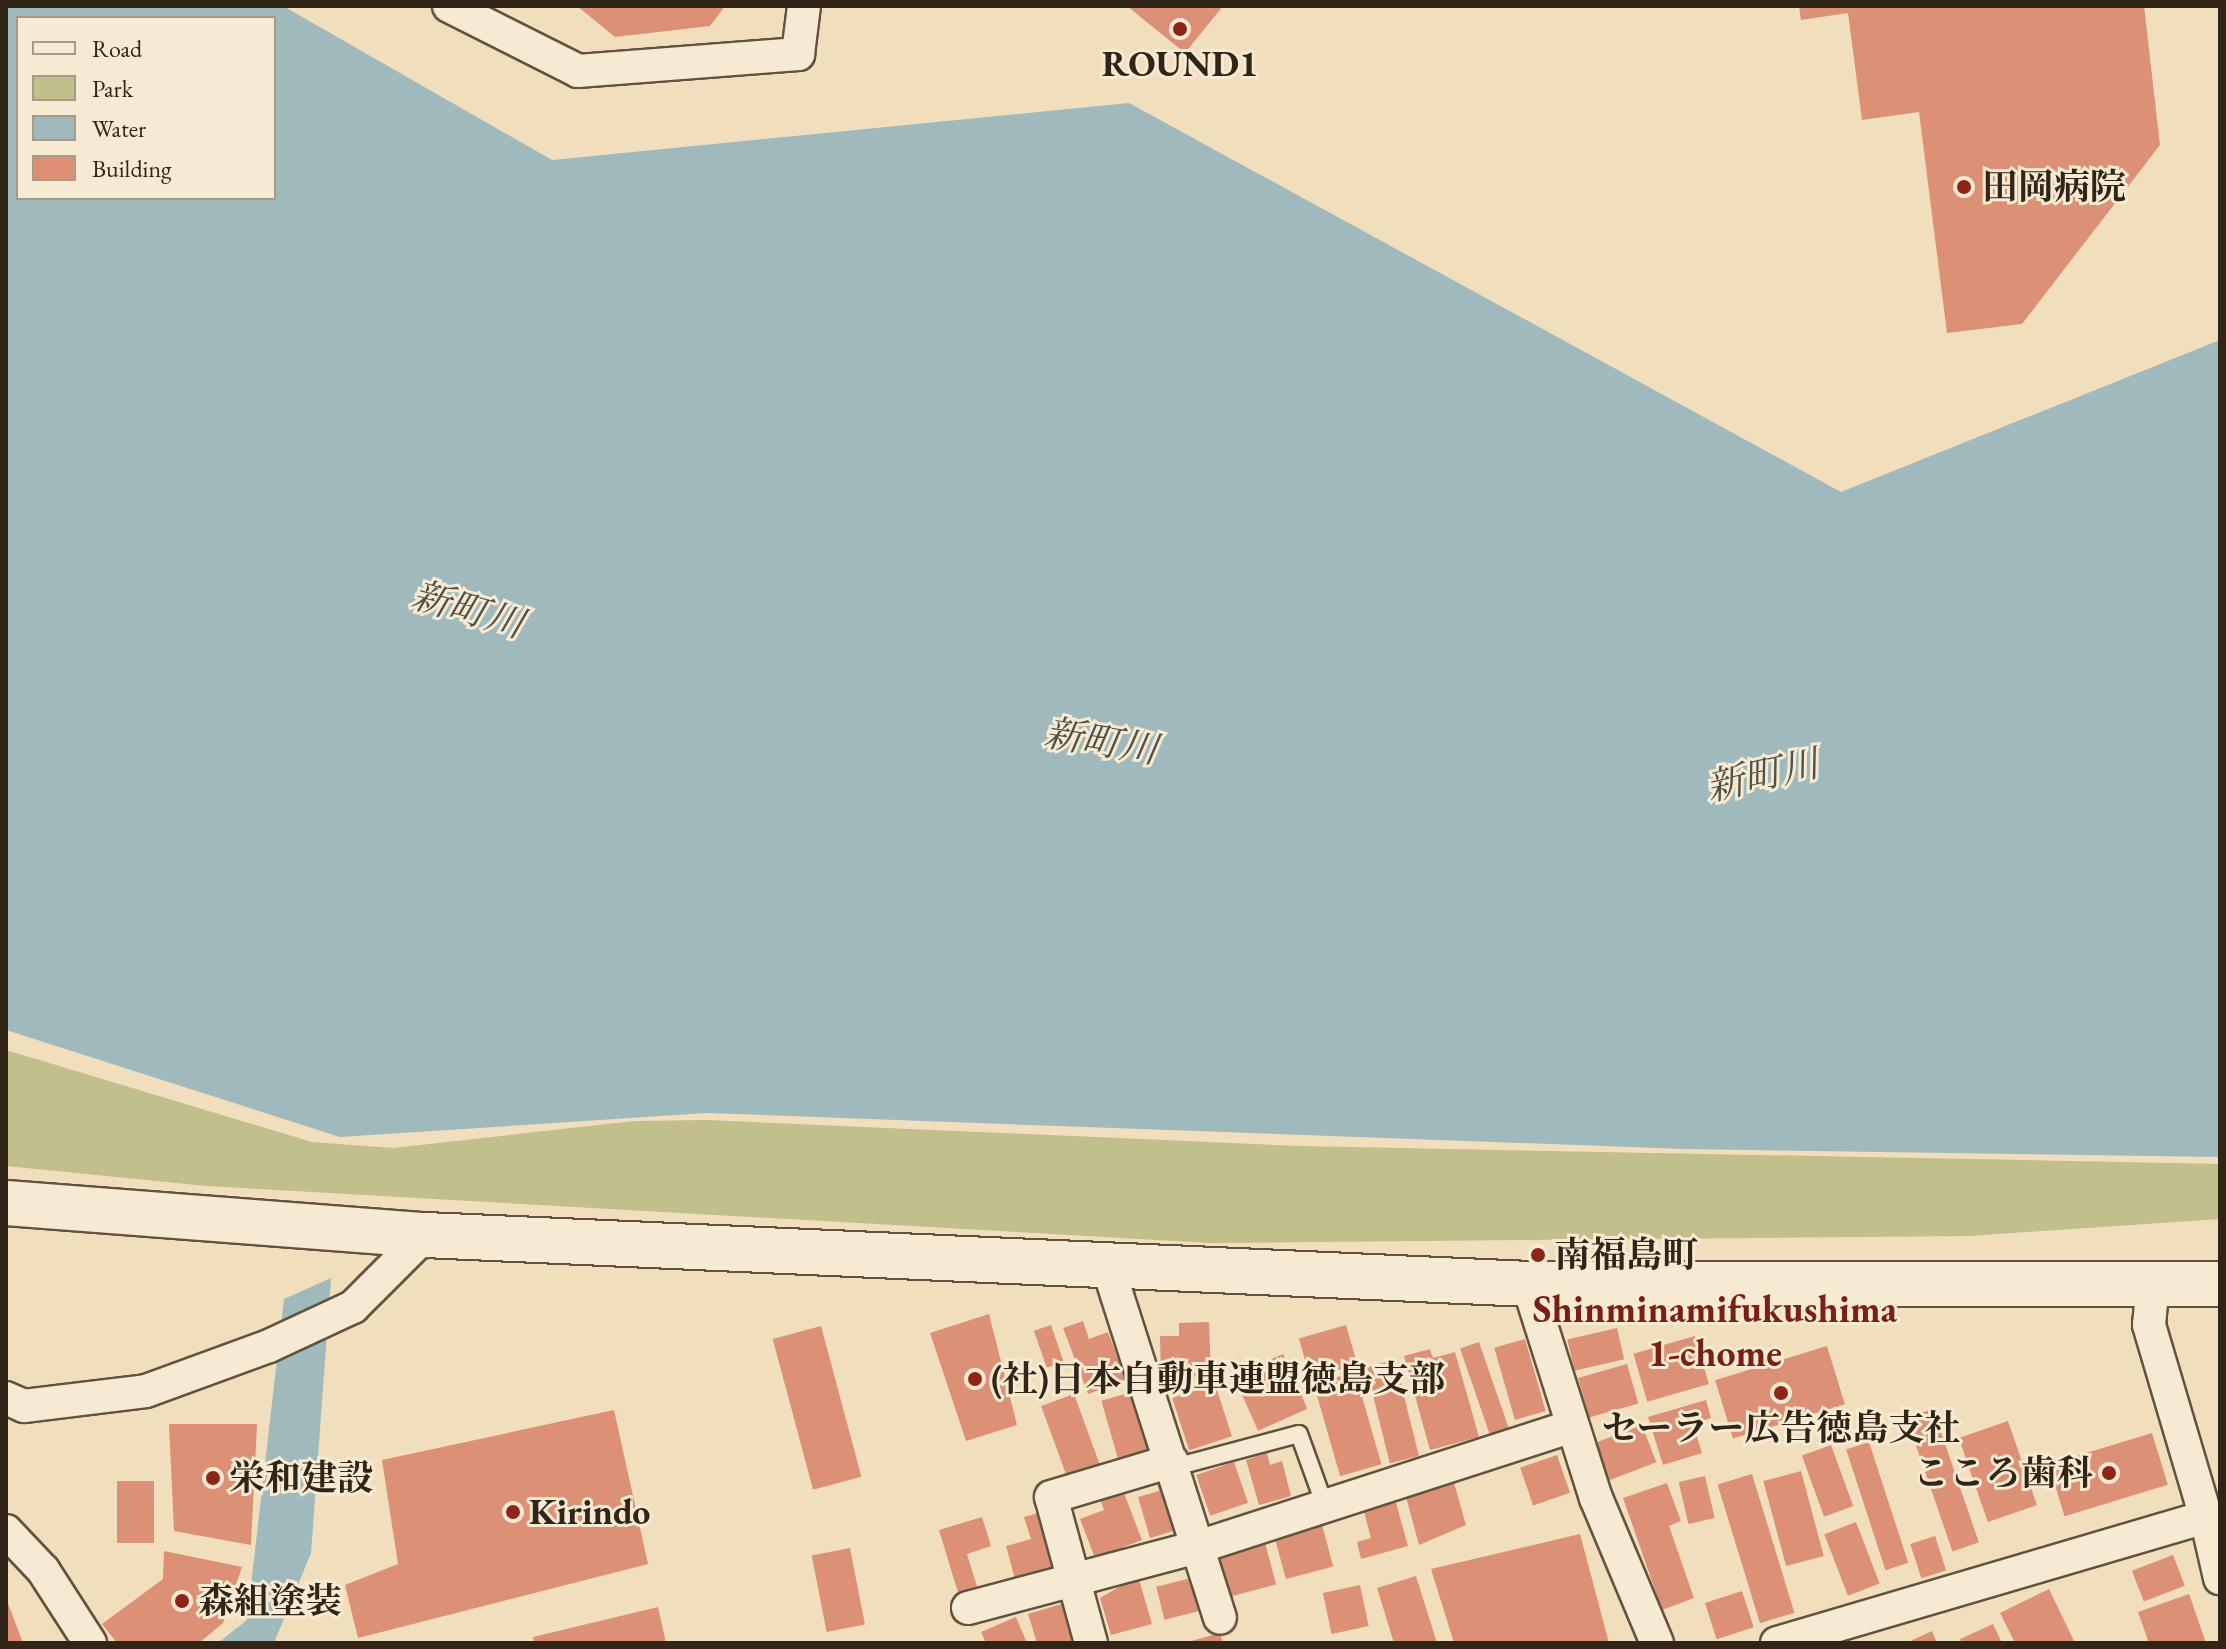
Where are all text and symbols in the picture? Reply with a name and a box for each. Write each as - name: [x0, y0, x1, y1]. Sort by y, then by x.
- legend: [16, 16, 276, 200]
- marker: ROUND1: [1171, 20, 1189, 38]
- text: Road: [92, 33, 142, 64]
- place label: ROUND1: [1102, 42, 1258, 86]
- text: Park: [92, 73, 133, 104]
- text: Water: [92, 113, 146, 144]
- text: Building: [92, 153, 172, 184]
- place label: 田岡病院: [1982, 165, 2126, 209]
- marker: 田岡病院: [1953, 176, 1975, 198]
- water label: 新町川: [407, 571, 529, 647]
- water label: 新町川: [1041, 710, 1161, 772]
- water label: 新町川: [1701, 740, 1823, 810]
- place label: 南福島町: [1554, 1233, 1698, 1277]
- marker: 南福島町: [1529, 1246, 1547, 1264]
- district label: Shinminamifukushima 1-chome: [1533, 1286, 1897, 1376]
- place label: (社)日本自動車連盟徳島支部: [991, 1357, 1445, 1401]
- marker: (社)日本自動車連盟徳島支部: [966, 1370, 984, 1388]
- marker: セーラー広告徳島支社: [1772, 1384, 1790, 1402]
- place label: セーラー広告徳島支社: [1602, 1406, 1960, 1450]
- place label: こころ歯科: [1913, 1451, 2093, 1495]
- place label: 栄和建設: [229, 1456, 373, 1500]
- marker: こころ歯科: [2100, 1464, 2118, 1482]
- marker: 栄和建設: [204, 1469, 222, 1487]
- place label: Kirindo: [529, 1490, 650, 1534]
- marker: Kirindo: [504, 1503, 522, 1521]
- place label: 森組塗装: [198, 1579, 342, 1623]
- marker: 森組塗装: [173, 1592, 191, 1610]

